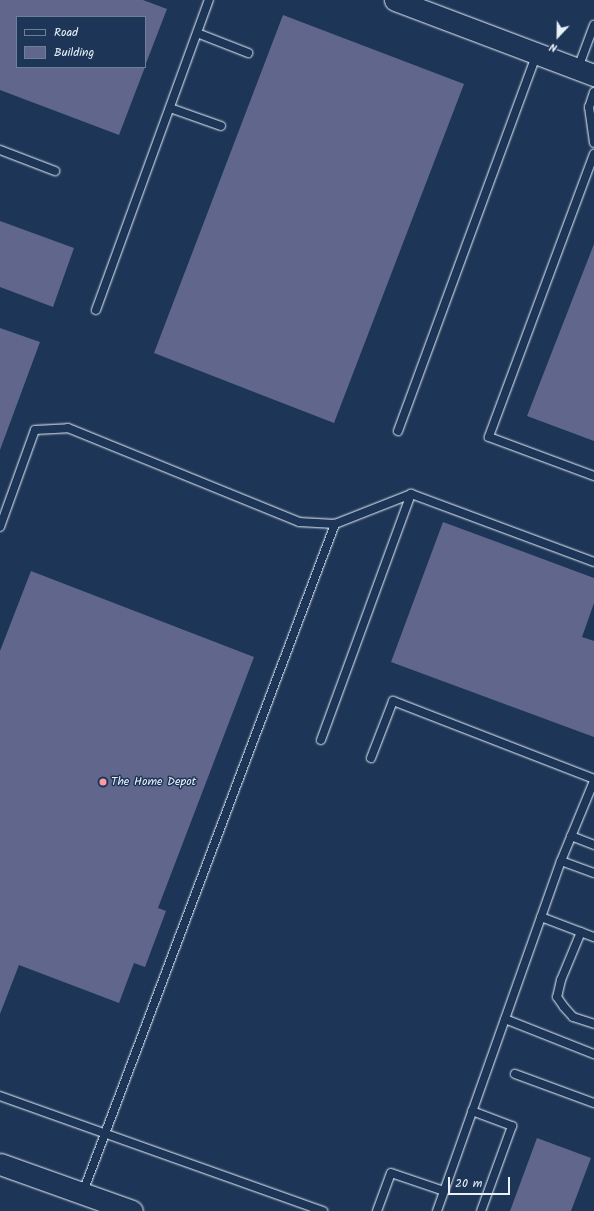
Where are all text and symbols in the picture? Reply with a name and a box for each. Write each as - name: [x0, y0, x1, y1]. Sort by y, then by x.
- legend: [16, 16, 146, 68]
- north arrow: [538, 16, 578, 56]
- text: Road: [54, 23, 78, 42]
- text: N: [547, 37, 560, 57]
- text: Building: [54, 43, 94, 62]
- place label: The Home Depot: [111, 775, 196, 789]
- marker: The Home Depot: [98, 777, 108, 787]
- scale bar: [450, 1169, 512, 1195]
- text: 20 m: [455, 1174, 482, 1193]

